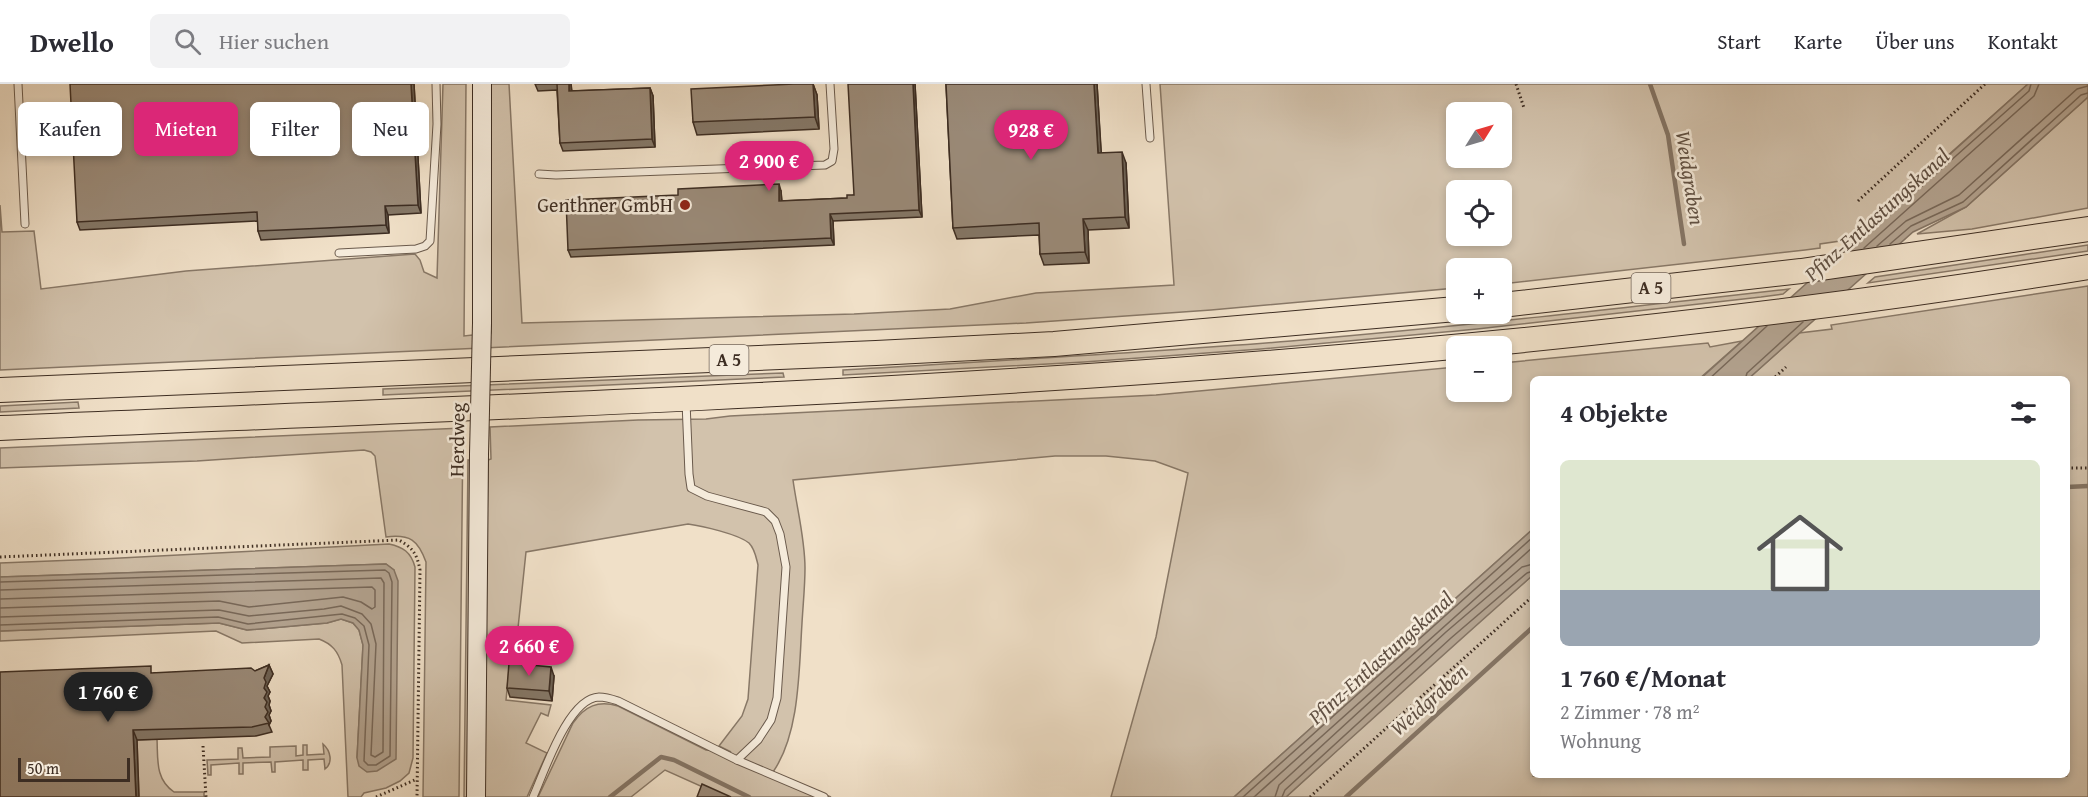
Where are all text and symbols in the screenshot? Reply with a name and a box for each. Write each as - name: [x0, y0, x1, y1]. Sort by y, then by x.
- search box: [150, 14, 570, 68]
- text: Dwello: [30, 21, 114, 62]
- icon: search: [171, 25, 204, 58]
- text: Hier suchen: [219, 25, 329, 57]
- text: Start: [1717, 26, 1761, 57]
- text: Karte: [1794, 26, 1842, 57]
- text: Über uns: [1875, 26, 1955, 57]
- text: Kontakt: [1988, 26, 2058, 57]
- chip: Kaufen: [18, 102, 122, 156]
- chip: Mieten: [134, 102, 238, 156]
- chip: Filter: [250, 102, 340, 156]
- chip: Neu: [352, 102, 429, 156]
- north arrow: [1446, 102, 1512, 168]
- map controls: [1446, 102, 1512, 402]
- pin: 928 €: [989, 110, 1073, 161]
- text: 928 €: [1008, 115, 1054, 144]
- water label: Weidgraben: [1668, 129, 1713, 228]
- pin: 2 900 €: [714, 141, 824, 192]
- water label: Pfinz-Entlastungskanal: [1796, 141, 1956, 289]
- text: 2 900 €: [739, 146, 799, 175]
- button: locate: [1446, 180, 1512, 246]
- place label: Genthner GmbH: [537, 190, 673, 219]
- marker: Genthner GmbH: [678, 198, 692, 212]
- button: +: [1446, 258, 1512, 324]
- road number: A 5: [1632, 273, 1670, 303]
- button: −: [1446, 336, 1512, 402]
- road number: A 5: [710, 345, 748, 375]
- text: 4 Objekte: [1560, 393, 1668, 432]
- icon: filters: [2007, 396, 2040, 429]
- street label: Herdweg: [441, 402, 472, 477]
- icon: home: [1746, 499, 1854, 607]
- water label: Pfinz-Entlastungskanal: [1300, 584, 1460, 732]
- pin: 2 660 €: [474, 626, 584, 677]
- text: 2 660 €: [499, 631, 559, 660]
- water label: Weidgraben: [1383, 656, 1475, 743]
- text: 1 760 €/Monat: [1560, 658, 1726, 697]
- pin: 1 760 €: [53, 672, 163, 723]
- text: 1 760 €: [78, 677, 138, 706]
- text: 2 Zimmer · 78 m²: [1560, 697, 1699, 726]
- text: Wohnung: [1560, 726, 1641, 755]
- scale bar: [18, 755, 130, 782]
- text: 50 m: [27, 756, 59, 780]

